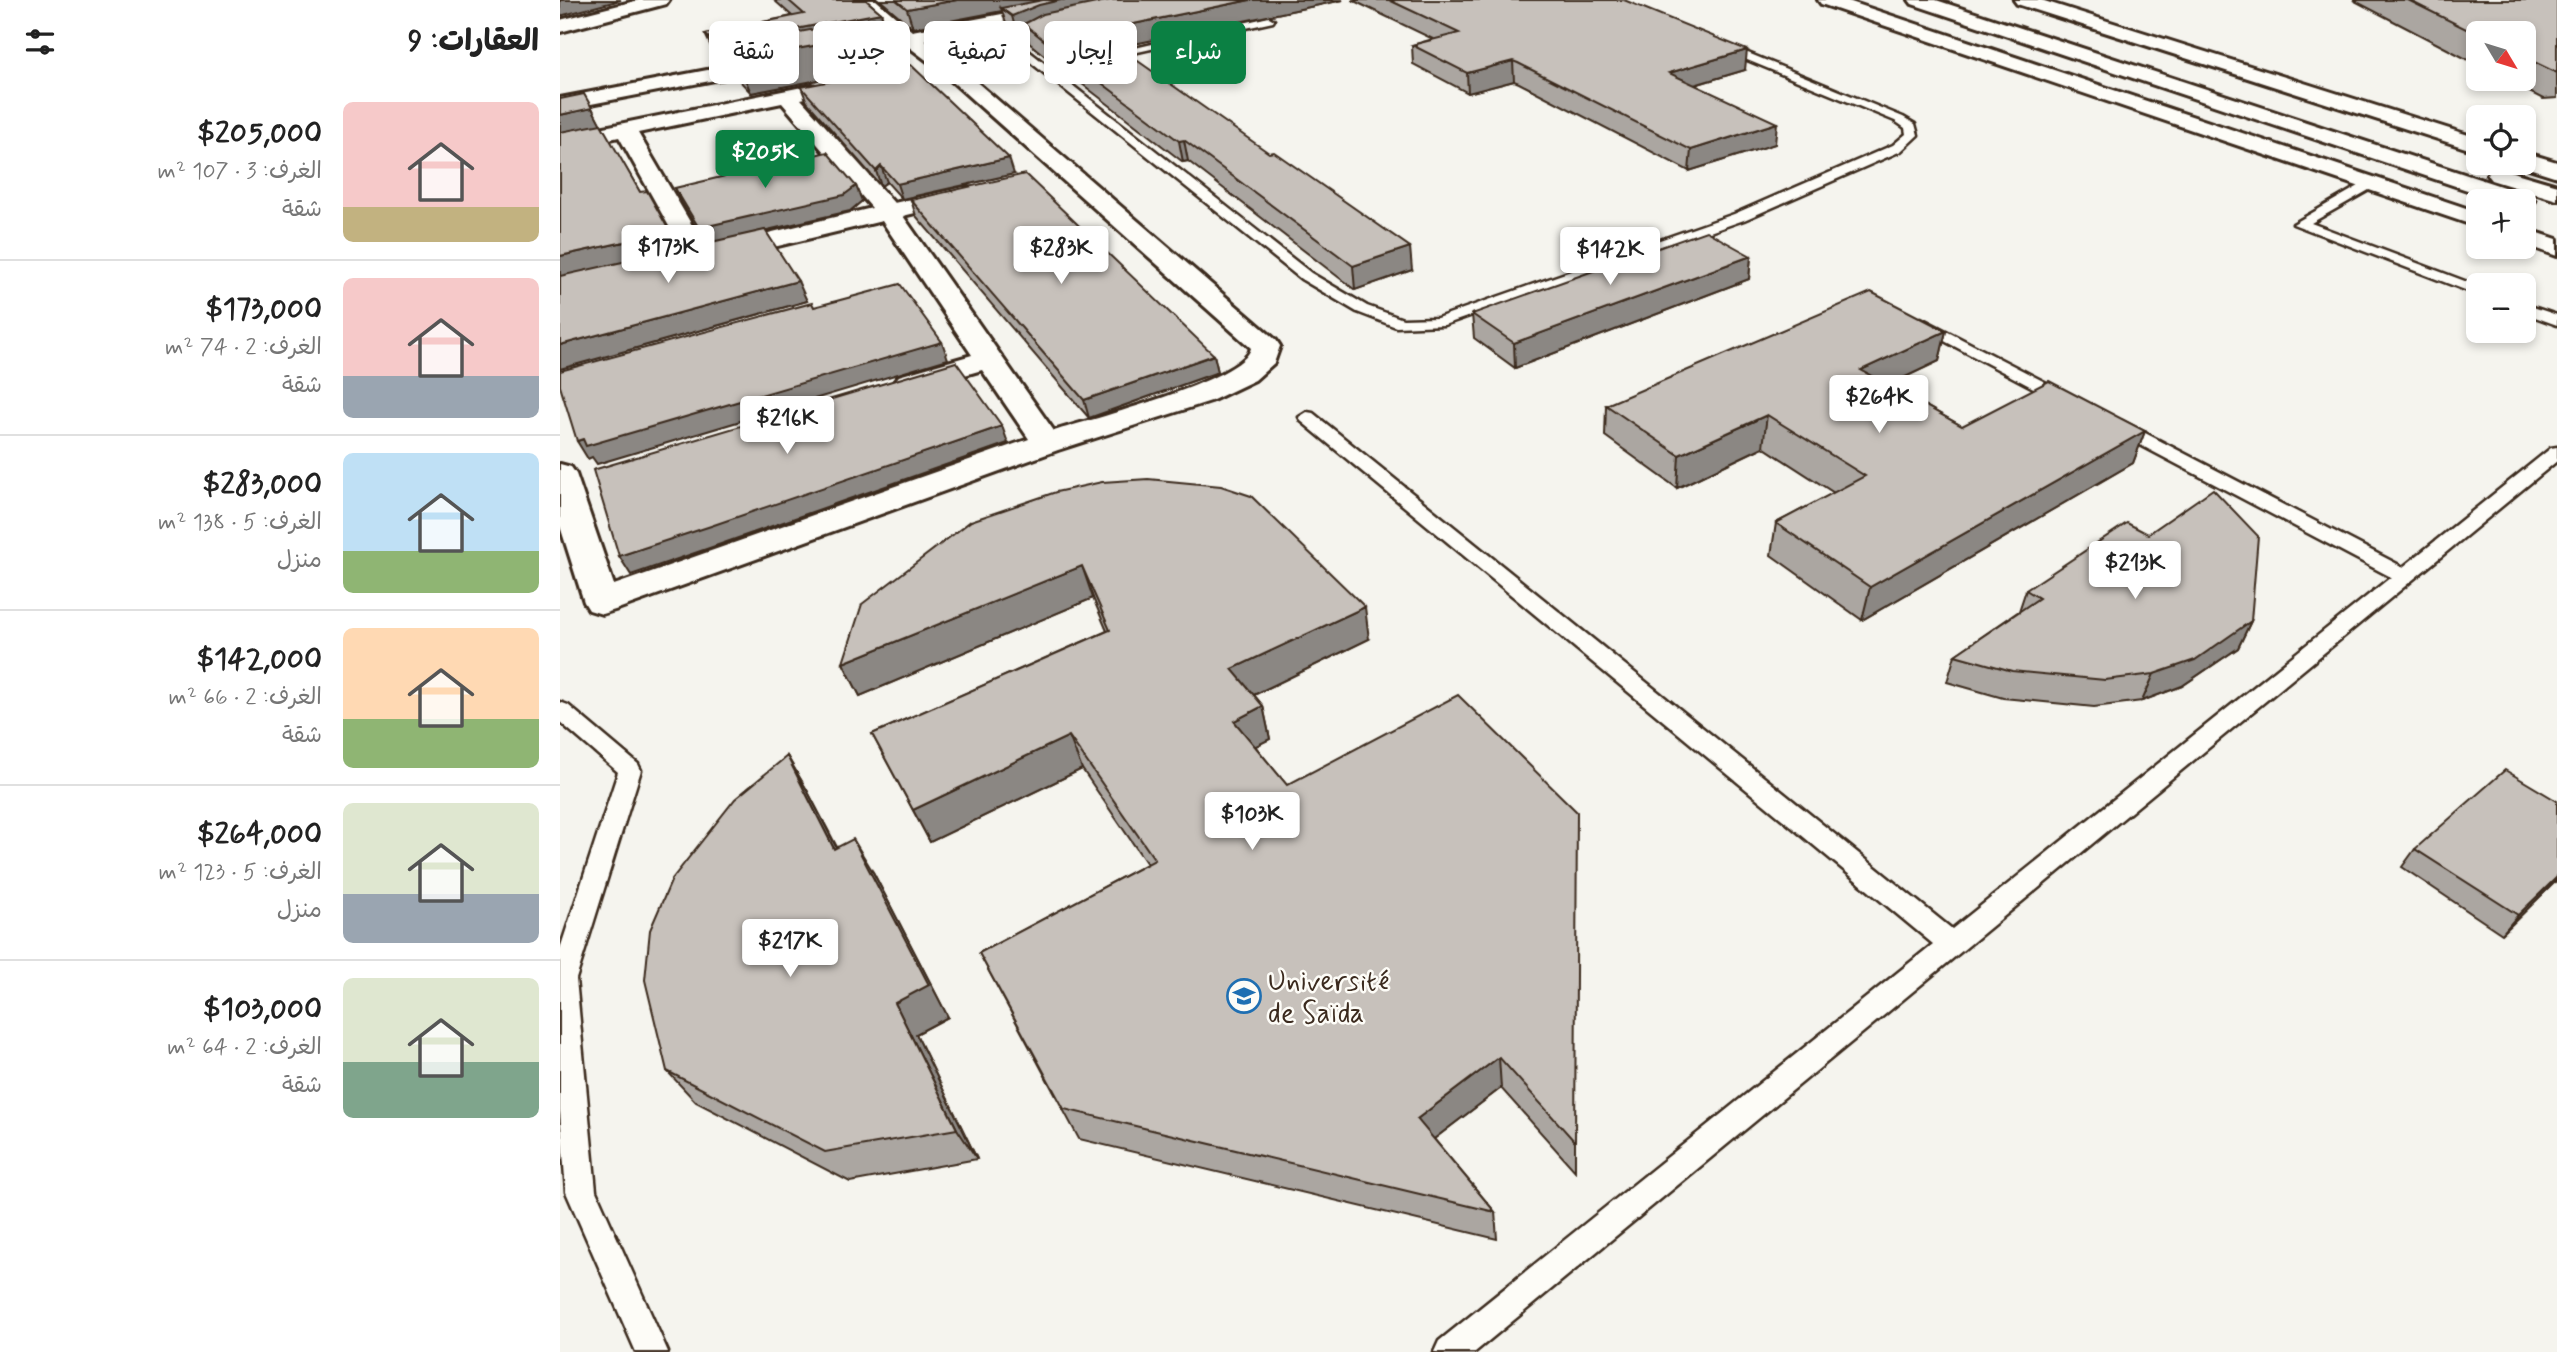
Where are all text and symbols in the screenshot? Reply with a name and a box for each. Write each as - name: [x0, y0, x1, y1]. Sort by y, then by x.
- chip: شقة: [709, 21, 799, 84]
- chip: جديد: [813, 21, 910, 84]
- chip: تصفية: [924, 21, 1030, 84]
- chip: إيجار: [1044, 21, 1137, 84]
- chip: شراء: [1151, 21, 1246, 84]
- north arrow: [2466, 21, 2536, 91]
- map controls: [2466, 21, 2536, 343]
- text: العقارات: 9: [408, 22, 539, 61]
- icon: filters: [21, 23, 59, 61]
- button: locate: [2466, 105, 2536, 175]
- text: $205,000: [197, 114, 322, 153]
- icon: home: [399, 130, 483, 214]
- pin: $205K: [716, 130, 814, 190]
- text: $205K: [732, 138, 798, 168]
- text: الغرف: 3 · 107 m²: [158, 157, 322, 187]
- button: +: [2466, 189, 2536, 259]
- text: شقة: [282, 195, 322, 225]
- pin: $173K: [619, 226, 717, 285]
- pin: $283K: [1012, 226, 1110, 286]
- pin: $142K: [1561, 228, 1659, 287]
- text: $173K: [638, 233, 699, 263]
- text: $283K: [1029, 234, 1093, 264]
- text: $142K: [1576, 235, 1644, 265]
- button: −: [2466, 273, 2536, 343]
- text: $173,000: [205, 290, 322, 329]
- icon: home: [399, 306, 483, 390]
- text: الغرف: 2 · 74 m²: [165, 333, 322, 363]
- text: شقة: [282, 371, 322, 401]
- pin: $264K: [1830, 376, 1928, 435]
- text: $264K: [1845, 383, 1913, 413]
- pin: $216K: [738, 396, 836, 456]
- text: $216K: [756, 404, 818, 434]
- text: $283,000: [203, 465, 322, 504]
- icon: home: [399, 481, 483, 565]
- text: الغرف: 5 · 138 m²: [158, 508, 322, 538]
- pin: $213K: [2086, 542, 2184, 601]
- text: منزل: [277, 546, 322, 576]
- text: $213K: [2105, 549, 2165, 579]
- text: $142,000: [196, 640, 322, 679]
- icon: home: [399, 656, 483, 740]
- text: الغرف: 2 · 66 m²: [168, 683, 322, 713]
- text: شقة: [282, 721, 322, 751]
- pin: $103K: [1203, 792, 1301, 852]
- text: $103K: [1221, 800, 1283, 830]
- text: $264,000: [197, 815, 322, 854]
- icon: home: [399, 831, 483, 915]
- text: الغرف: 5 · 123 m²: [159, 858, 322, 888]
- text: منزل: [277, 896, 322, 926]
- pin: $217K: [741, 920, 839, 979]
- text: $217K: [758, 927, 822, 957]
- place label: Université de Saïda: [1268, 964, 1389, 1033]
- school or university icon: Université de Saïda: [1225, 977, 1263, 1015]
- text: $103,000: [203, 990, 322, 1029]
- icon: home: [399, 1006, 483, 1090]
- text: الغرف: 2 · 64 m²: [167, 1033, 322, 1063]
- text: شقة: [282, 1071, 322, 1101]

